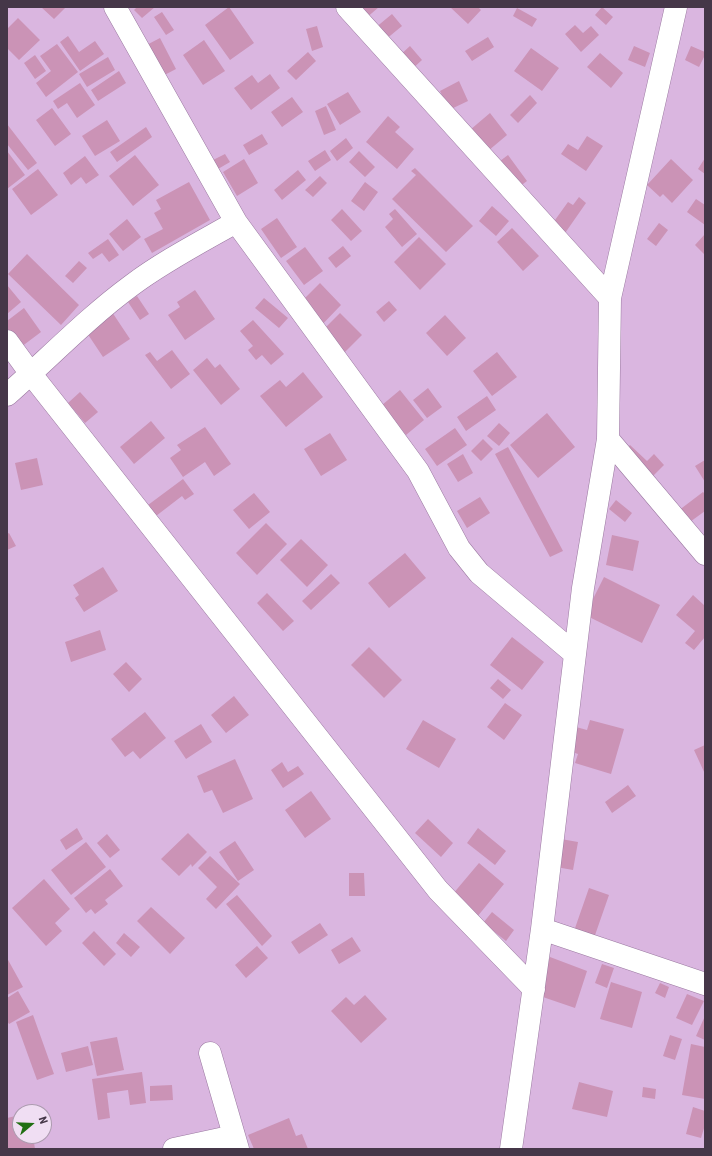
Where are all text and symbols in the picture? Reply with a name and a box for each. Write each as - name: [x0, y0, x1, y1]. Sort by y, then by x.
- north arrow: [12, 1104, 52, 1144]
- text: N: [36, 1115, 50, 1126]

